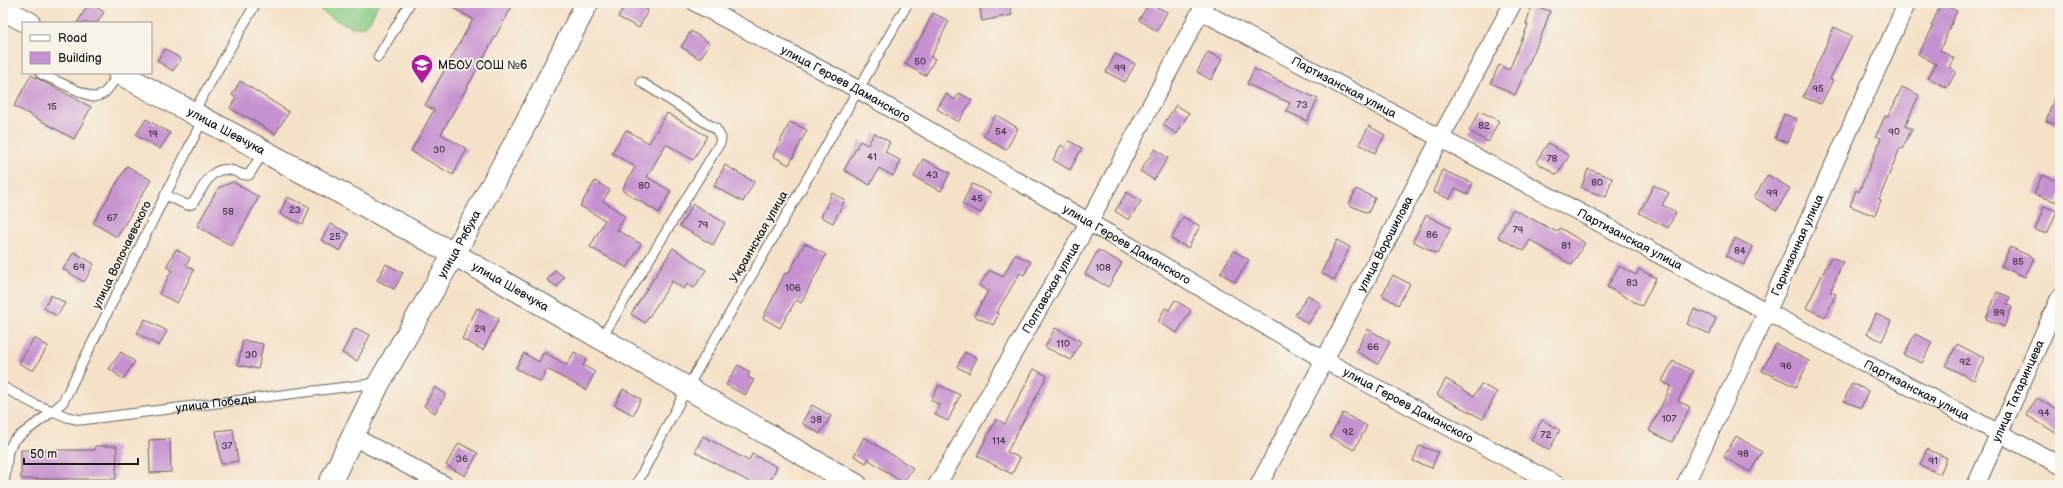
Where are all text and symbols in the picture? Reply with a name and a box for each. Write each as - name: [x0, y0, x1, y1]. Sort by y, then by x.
- legend: [22, 22, 152, 74]
- text: Road: [58, 31, 87, 46]
- street label: улица Героев Даманского: [778, 42, 913, 125]
- text: Building: [58, 51, 102, 66]
- school or university icon: МБОУ СОШ №6: [409, 52, 435, 85]
- street label: Партизанская улица: [1289, 53, 1399, 121]
- house number: 50: [914, 56, 926, 68]
- place label: МБОУ СОШ №6: [438, 58, 527, 73]
- house number: 99: [1114, 62, 1126, 74]
- house number: 95: [1812, 83, 1824, 95]
- house number: 73: [1296, 99, 1308, 111]
- house number: 15: [47, 101, 57, 113]
- street label: улица Шевчука: [185, 104, 268, 158]
- house number: 82: [1478, 120, 1490, 132]
- house number: 54: [995, 126, 1007, 138]
- house number: 90: [1888, 126, 1900, 138]
- house number: 19: [148, 128, 158, 140]
- house number: 30: [433, 144, 445, 156]
- house number: 41: [867, 151, 877, 163]
- house number: 78: [1547, 153, 1558, 165]
- house number: 43: [926, 169, 938, 181]
- house number: 80: [1591, 177, 1603, 189]
- house number: 80: [638, 180, 650, 192]
- house number: 99: [1766, 187, 1778, 199]
- street label: Украинская улица: [727, 188, 791, 286]
- street label: Гарнизонная улица: [1768, 192, 1827, 298]
- house number: 45: [971, 193, 983, 205]
- street label: улица Ворошилова: [1354, 194, 1416, 294]
- street label: улица Волочаевского: [89, 198, 155, 312]
- street label: улица Героев Даманского: [1060, 201, 1194, 288]
- house number: 23: [289, 204, 301, 216]
- street label: Партизанская улица: [1575, 205, 1685, 273]
- house number: 58: [222, 206, 234, 218]
- street label: улица Рябуха: [434, 208, 484, 281]
- house number: 67: [106, 212, 118, 224]
- house number: 79: [698, 219, 709, 231]
- house number: 79: [1513, 224, 1524, 236]
- house number: 86: [1426, 229, 1438, 241]
- house number: 25: [329, 231, 341, 243]
- street label: Полтавская улица: [1019, 239, 1083, 336]
- house number: 81: [1561, 240, 1571, 252]
- house number: 84: [1734, 245, 1746, 257]
- house number: 85: [2012, 256, 2024, 268]
- street label: улица Шевчука: [469, 259, 552, 314]
- house number: 69: [73, 261, 85, 273]
- house number: 108: [1095, 262, 1111, 274]
- house number: 83: [1626, 277, 1638, 289]
- house number: 106: [785, 282, 801, 294]
- house number: 89: [1993, 307, 2005, 319]
- house number: 29: [474, 323, 486, 335]
- street label: улица Татаринцева: [1989, 337, 2047, 444]
- house number: 110: [1056, 338, 1070, 350]
- house number: 66: [1367, 341, 1379, 353]
- house number: 30: [245, 349, 257, 361]
- street label: Партизанская улица: [1861, 356, 1972, 424]
- house number: 92: [1959, 356, 1971, 368]
- house number: 96: [1780, 360, 1792, 372]
- street label: улица Героев Даманского: [1341, 364, 1476, 446]
- street label: улица Победы: [175, 391, 257, 416]
- house number: 94: [2038, 407, 2050, 419]
- house number: 107: [1662, 413, 1676, 425]
- house number: 38: [810, 414, 822, 426]
- house number: 92: [1342, 426, 1354, 438]
- house number: 72: [1541, 429, 1552, 441]
- house number: 114: [992, 435, 1006, 447]
- scale bar: [24, 440, 138, 466]
- house number: 37: [221, 440, 233, 452]
- text: 50 m: [30, 447, 57, 462]
- house number: 98: [1737, 448, 1749, 460]
- house number: 36: [456, 453, 468, 465]
- house number: 91: [1928, 455, 1938, 467]

